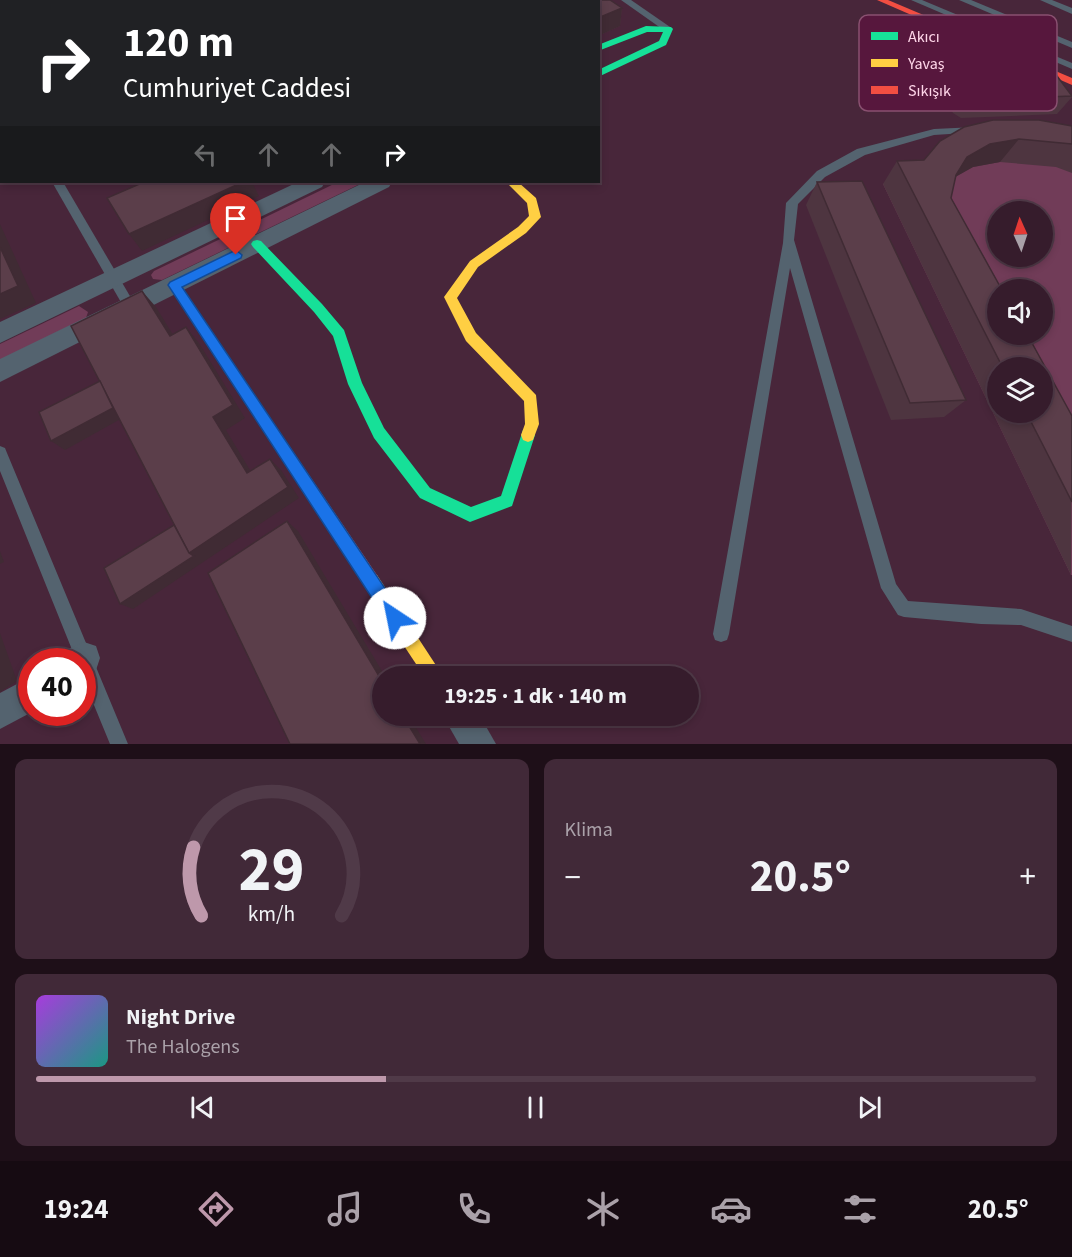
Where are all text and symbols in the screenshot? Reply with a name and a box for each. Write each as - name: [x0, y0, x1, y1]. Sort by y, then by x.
- text: 120 m: [123, 13, 234, 73]
- legend: [859, 15, 1057, 111]
- icon: right: [24, 24, 102, 102]
- text: Akıcı: [908, 26, 940, 48]
- text: Yavaş: [907, 53, 945, 75]
- text: Cumhuriyet Caddesi: [123, 69, 351, 108]
- text: Sıkışık: [908, 80, 951, 102]
- icon: left: [189, 138, 222, 171]
- icon: ahead: [252, 138, 285, 171]
- icon: ahead: [315, 138, 348, 171]
- icon: right: [378, 138, 411, 171]
- pin: [210, 193, 261, 255]
- north arrow: [987, 201, 1053, 267]
- map controls: [987, 201, 1053, 423]
- icon: arrive: [219, 202, 252, 235]
- button: sound: [987, 279, 1053, 345]
- button: layers: [987, 357, 1053, 423]
- position arrow: [363, 586, 427, 650]
- speed limit sign: 40: [18, 648, 96, 726]
- text: 19:25 · 1 dk · 140 m: [444, 680, 627, 712]
- text: Klima: [565, 816, 613, 844]
- text: 29: [239, 826, 305, 915]
- text: 20.5°: [750, 845, 851, 909]
- text: −: [565, 854, 581, 901]
- text: +: [1020, 854, 1036, 901]
- text: km/h: [248, 899, 296, 930]
- text: Night Drive: [126, 1001, 235, 1033]
- text: The Halogens: [126, 1033, 240, 1061]
- icon: previous: [186, 1091, 219, 1124]
- icon: pause: [519, 1091, 552, 1124]
- icon: next: [853, 1091, 886, 1124]
- icon: directions: [195, 1188, 237, 1230]
- icon: music: [324, 1188, 366, 1230]
- icon: phone: [453, 1188, 495, 1230]
- icon: climate: [582, 1188, 624, 1230]
- icon: car: [710, 1188, 752, 1230]
- icon: filters: [839, 1188, 881, 1230]
- text: 19:24: [43, 1190, 109, 1229]
- text: 20.5°: [968, 1190, 1029, 1229]

